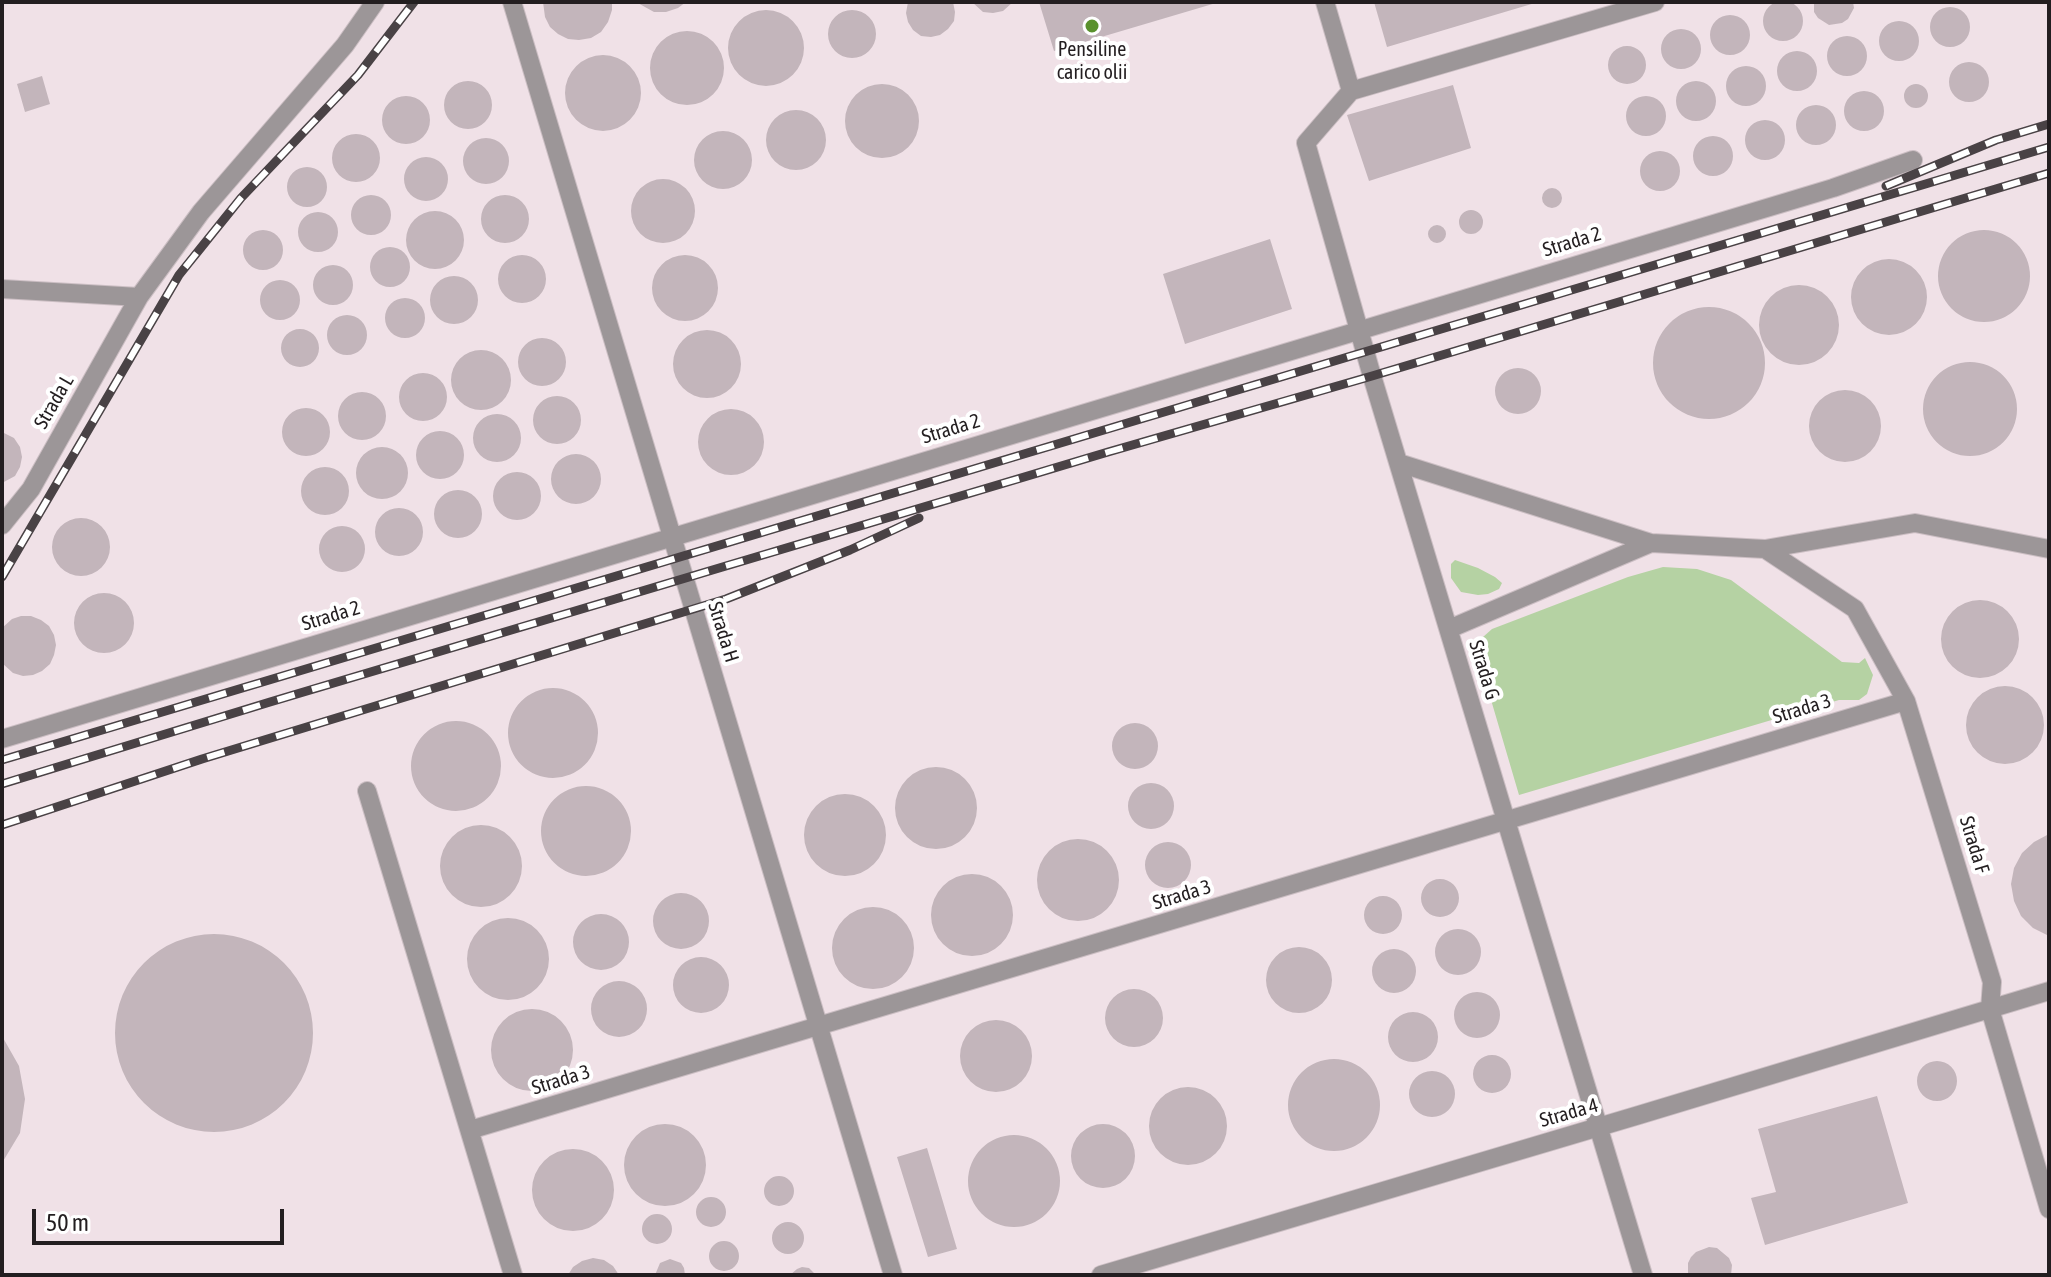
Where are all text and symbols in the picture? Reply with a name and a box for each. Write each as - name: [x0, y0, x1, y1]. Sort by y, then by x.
- marker: Pensiline carico olii: [1083, 17, 1101, 35]
- place label: Pensiline carico olii: [1057, 38, 1127, 85]
- street label: Strada 2: [1540, 222, 1604, 262]
- street label: Strada L: [29, 371, 79, 433]
- street label: Strada 2: [919, 409, 983, 449]
- street label: Strada 2: [299, 596, 363, 636]
- street label: Strada H: [702, 599, 744, 665]
- street label: Strada G: [1464, 637, 1504, 703]
- street label: Strada 3: [1770, 689, 1834, 729]
- street label: Strada F: [1954, 814, 1994, 876]
- street label: Strada 3: [1150, 875, 1214, 915]
- street label: Strada 3: [529, 1060, 593, 1100]
- street label: Strada 4: [1537, 1093, 1601, 1133]
- scale bar: [36, 1193, 288, 1243]
- text: 50 m: [46, 1209, 89, 1236]

